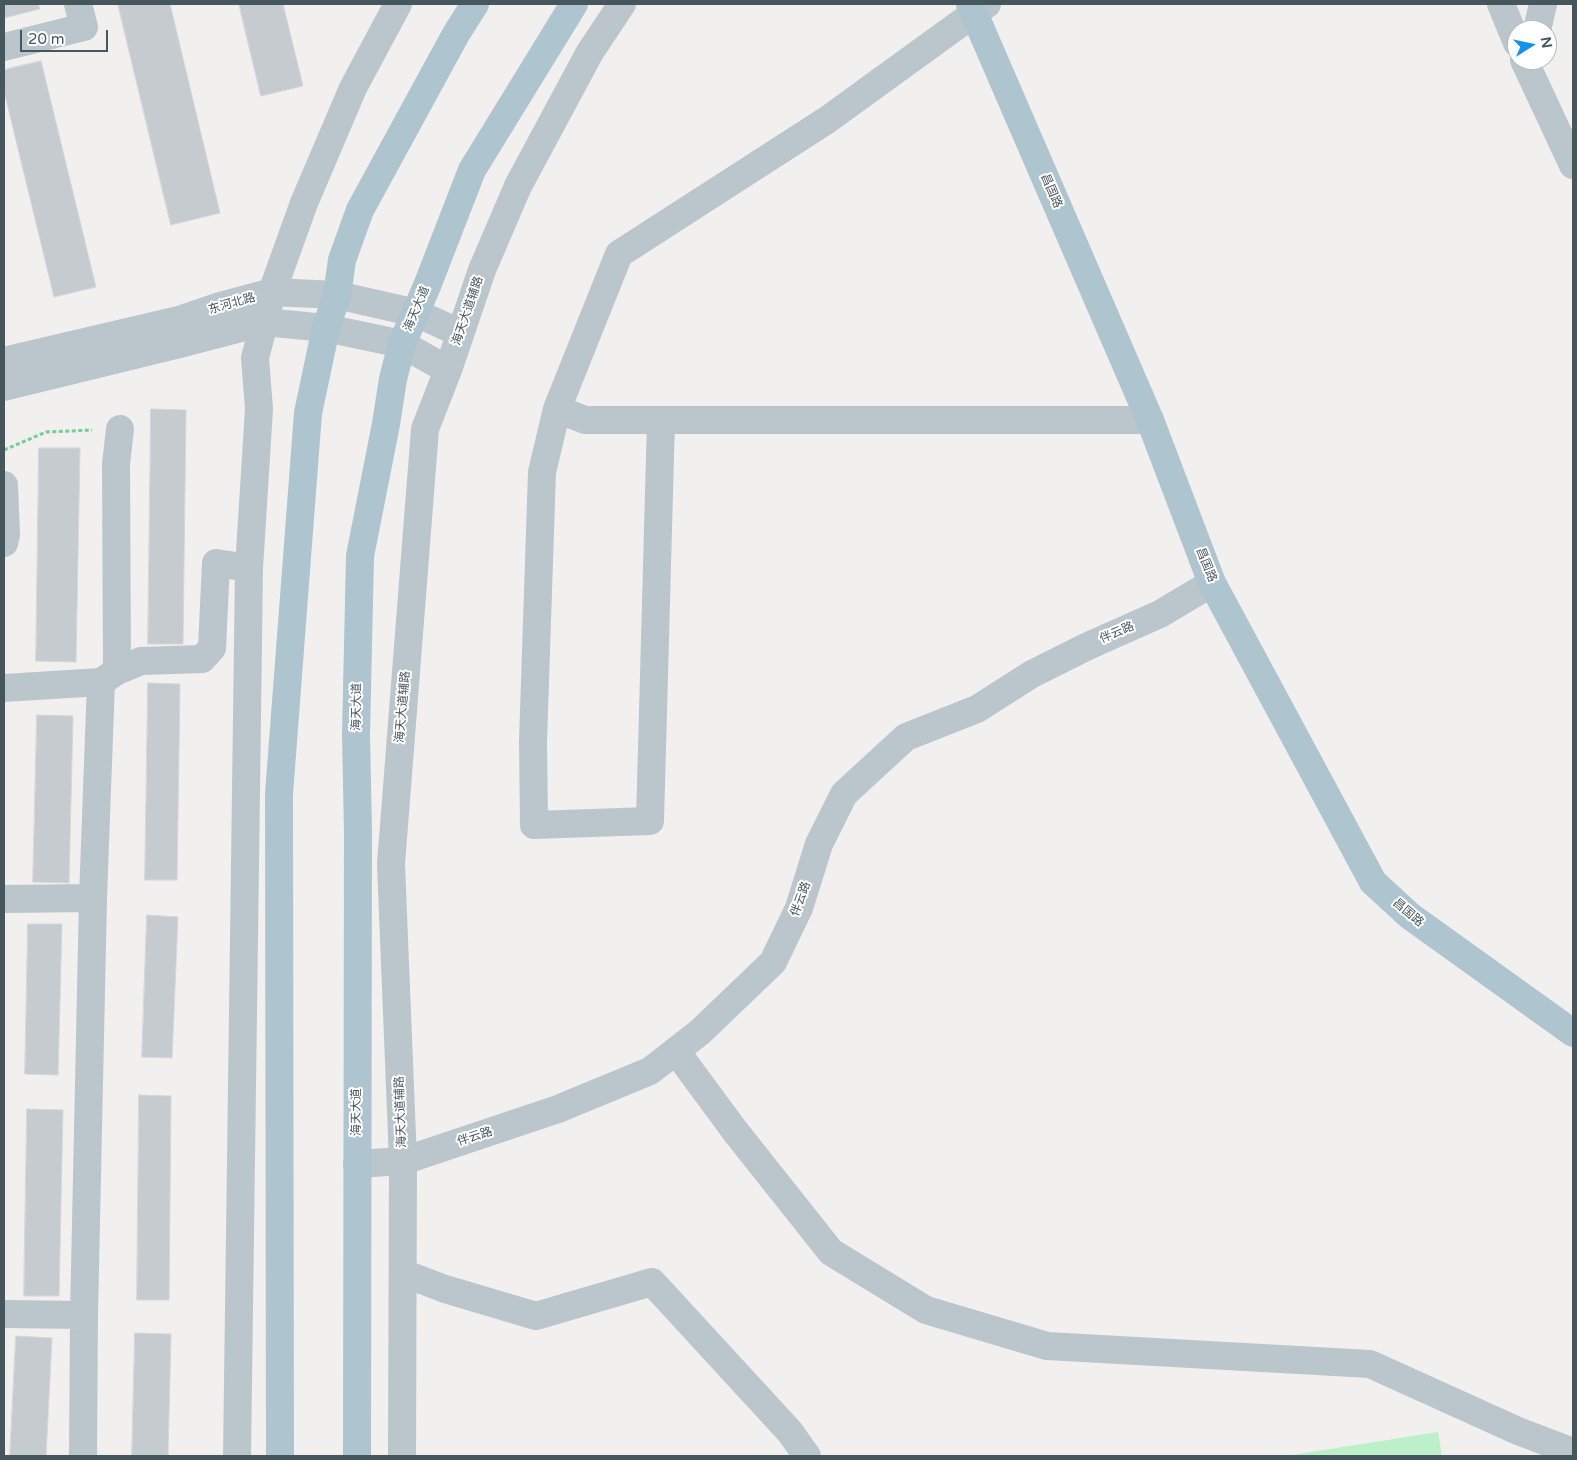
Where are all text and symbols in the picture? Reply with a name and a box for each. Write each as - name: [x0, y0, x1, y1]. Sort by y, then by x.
- scale bar: [22, 20, 110, 52]
- north arrow: [1507, 20, 1557, 70]
- text: 20 m: [28, 30, 65, 48]
- text: N: [1537, 35, 1556, 49]
- street label: 昌国路: [1037, 172, 1065, 210]
- street label: 海天大道辅路: [449, 275, 487, 347]
- street label: 海天大道: [401, 284, 433, 334]
- street label: 东河北路: [207, 290, 257, 318]
- street label: 昌国路: [1193, 546, 1219, 584]
- street label: 伴云路: [1098, 619, 1136, 647]
- street label: 海天大道辅路: [393, 671, 413, 743]
- street label: 海天大道: [349, 683, 365, 731]
- street label: 伴云路: [788, 880, 814, 918]
- street label: 昌国路: [1390, 896, 1426, 930]
- street label: 海天大道辅路: [393, 1076, 409, 1148]
- street label: 海天大道: [350, 1088, 364, 1136]
- street label: 伴云路: [456, 1125, 494, 1149]

